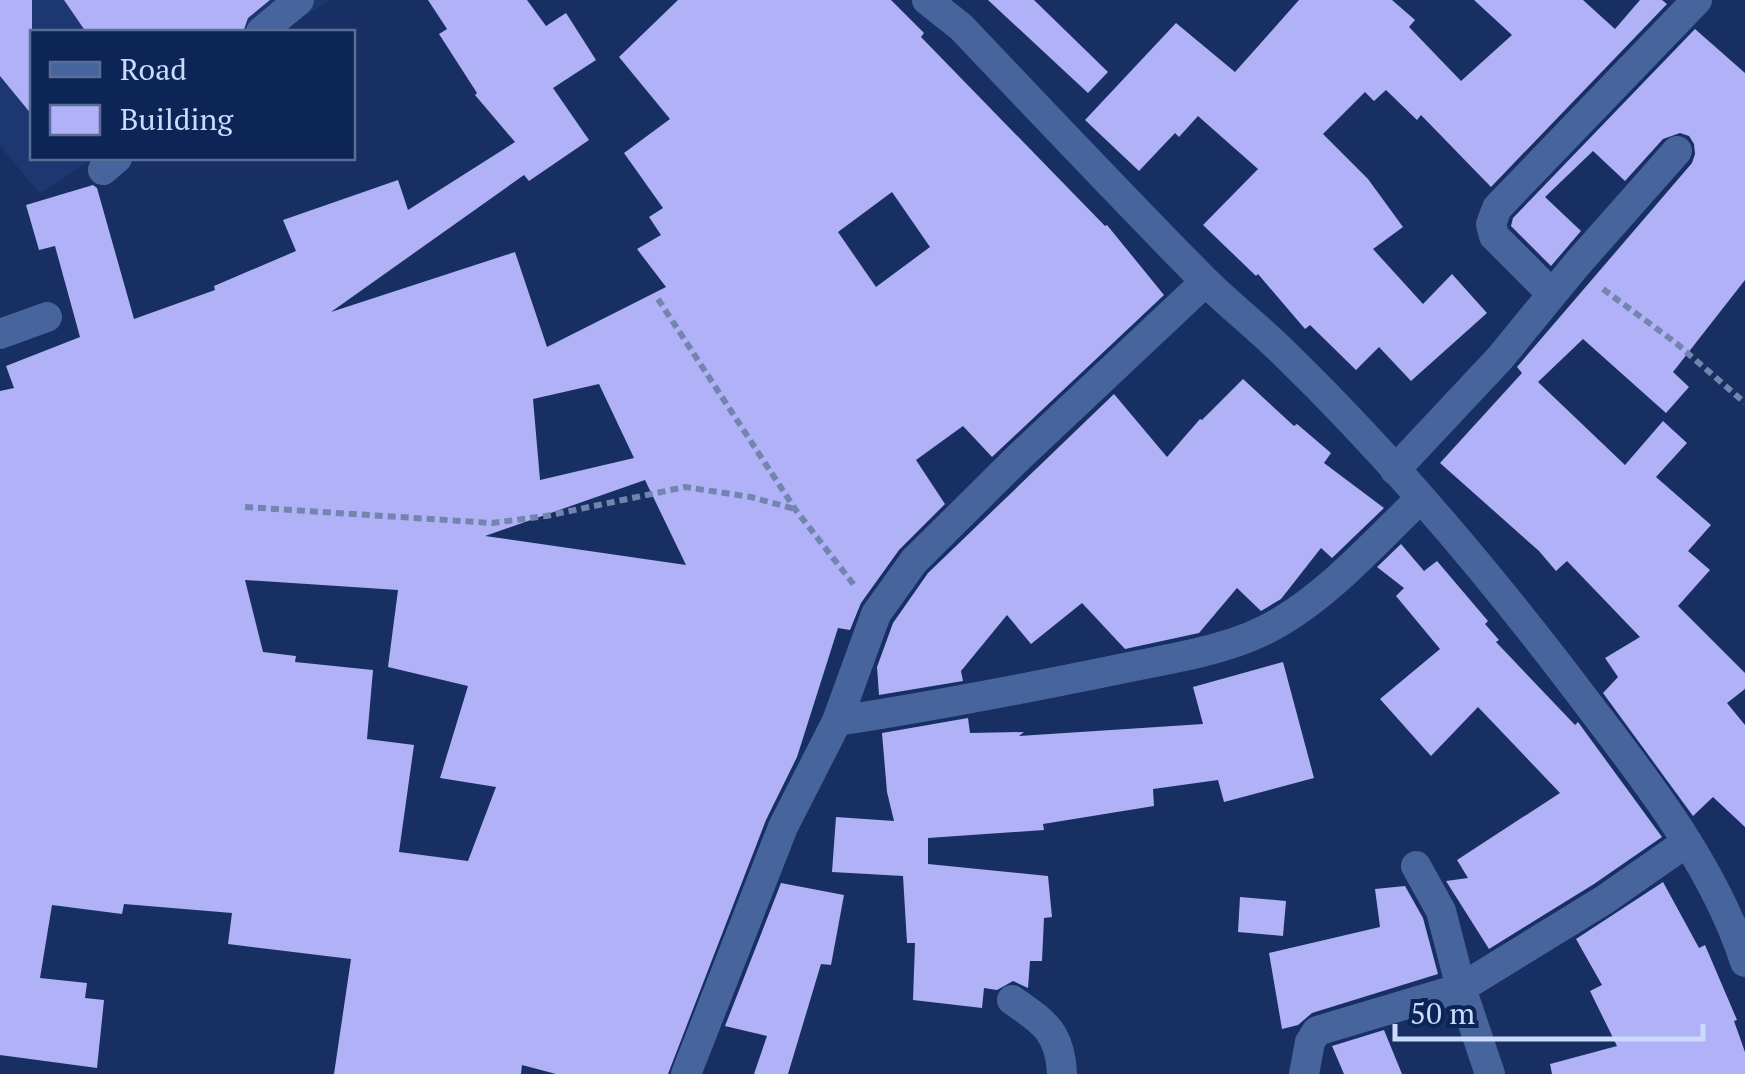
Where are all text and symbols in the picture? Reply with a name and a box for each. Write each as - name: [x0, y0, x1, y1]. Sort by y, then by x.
- legend: [30, 30, 355, 160]
- text: Road: [120, 49, 187, 89]
- text: Building: [120, 99, 234, 139]
- scale bar: [1395, 979, 1702, 1041]
- text: 50 m: [1410, 993, 1475, 1033]

